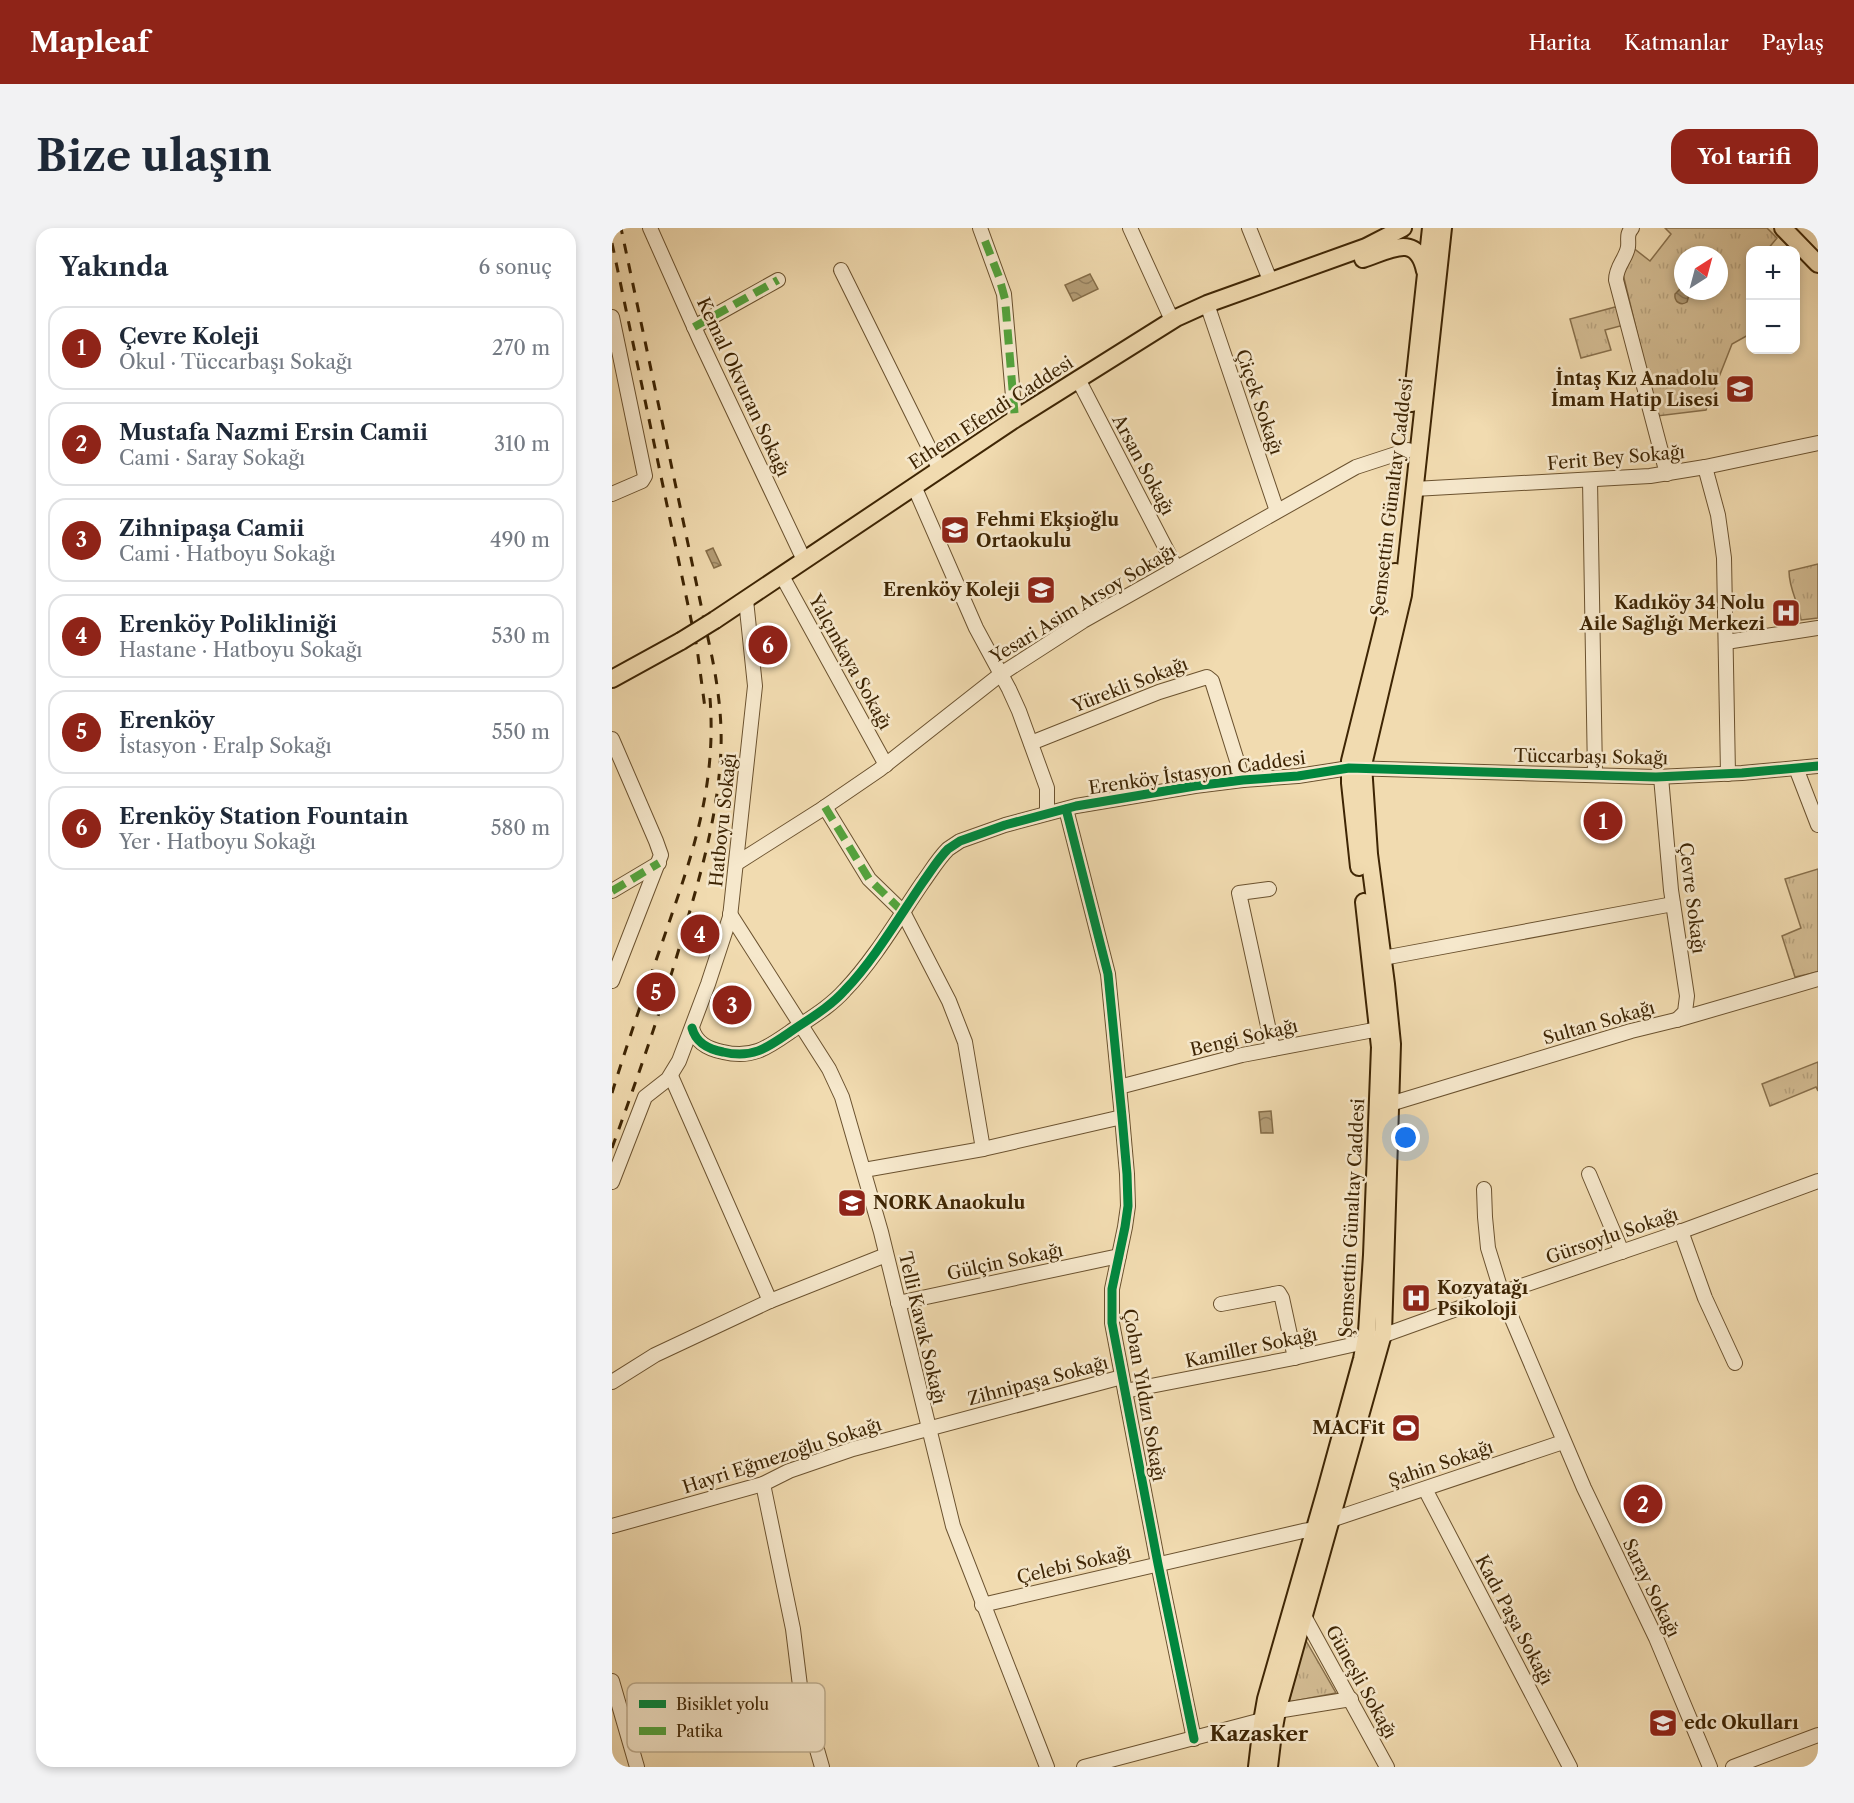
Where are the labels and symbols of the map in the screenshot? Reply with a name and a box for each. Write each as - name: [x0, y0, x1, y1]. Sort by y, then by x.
- north arrow: [1674, 246, 1728, 300]
- street label: Kemal Okvuran Sokağı: [692, 294, 794, 480]
- street label: Çiçek Sokağı: [1231, 346, 1287, 458]
- street label: Ethem Efendi Caddesi: [905, 351, 1078, 474]
- place label: İntaş Kız Anadolu İmam Hatip Lisesi: [1551, 367, 1720, 411]
- school or university icon: İntaş Kız Anadolu İmam Hatip Lisesi: [1724, 373, 1756, 405]
- street label: Şemsettin Günaltay Caddesi: [1366, 376, 1418, 617]
- street label: Arsan Sokağı: [1107, 410, 1179, 519]
- street label: Ferit Bey Sokağı: [1546, 441, 1686, 475]
- place label: Fehmi Ekşioğlu Ortaokulu: [976, 509, 1119, 552]
- school or university icon: Fehmi Ekşioğlu Ortaokulu: [939, 514, 971, 546]
- street label: Yesari Asim Arsoy Sokağı: [985, 540, 1180, 669]
- school or university icon: Erenköy Koleji: [1025, 574, 1057, 606]
- place label: Erenköy Koleji: [883, 579, 1021, 601]
- street label: Yalçınkaya Sokağı: [803, 590, 896, 734]
- place label: Kadıköy 34 Nolu Aile Sağlığı Merkezi: [1579, 592, 1766, 635]
- hospital icon: Kadıköy 34 Nolu Aile Sağlığı Merkezi: [1770, 597, 1802, 629]
- pin: 6: [748, 622, 788, 668]
- street label: Yürekli Sokağı: [1068, 653, 1191, 717]
- street label: Tüccarbaşı Sokağı: [1514, 745, 1669, 769]
- street label: Erenköy İstasyon Caddesi: [1087, 746, 1307, 799]
- street label: Hatboyu Sokağı: [705, 751, 741, 888]
- pin: 1: [1584, 798, 1622, 844]
- street label: Çevre Sokağı: [1674, 841, 1710, 955]
- pin: 4: [680, 912, 719, 956]
- pin: 5: [636, 970, 675, 1014]
- pin: 3: [712, 982, 752, 1028]
- street label: Sultan Sokağı: [1541, 996, 1658, 1049]
- street label: Bengi Sokağı: [1188, 1015, 1300, 1061]
- street label: Şemsettin Günaltay Caddesi: [1335, 1097, 1369, 1338]
- your location: [1391, 1123, 1420, 1152]
- school or university icon: NORK Anaokulu: [836, 1187, 868, 1219]
- place label: NORK Anaokulu: [873, 1192, 1026, 1214]
- street label: Gürsoylu Sokağı: [1543, 1203, 1682, 1269]
- street label: Gülçin Sokağı: [945, 1239, 1065, 1285]
- street label: Telli Kavak Sokağı: [894, 1250, 950, 1407]
- place label: Kozyatağı Psikoloji: [1437, 1277, 1529, 1320]
- hospital icon: Kozyatağı Psikoloji: [1400, 1282, 1432, 1314]
- street label: Çoban Yıldızı Sokağı: [1118, 1307, 1170, 1484]
- street label: Kamiller Sokağı: [1183, 1323, 1320, 1373]
- street label: Zihnipaşa Sokağı: [965, 1352, 1111, 1410]
- sports icon: MACFit: [1390, 1412, 1422, 1444]
- street label: Hayri Eğmezoğlu Sokağı: [680, 1413, 885, 1499]
- place label: MACFit: [1312, 1417, 1386, 1439]
- street label: Şahin Sokağı: [1386, 1436, 1497, 1492]
- pin: 2: [1624, 1482, 1662, 1526]
- street label: Saray Sokağı: [1618, 1535, 1685, 1641]
- street label: Çelebi Sokağı: [1015, 1541, 1134, 1589]
- street label: Kadı Paşa Sokağı: [1471, 1551, 1558, 1689]
- street label: Güneşli Sokağı: [1321, 1621, 1401, 1743]
- legend: [627, 1683, 825, 1752]
- text: Bisiklet yolu: [676, 1694, 769, 1714]
- school or university icon: edc Okulları: [1647, 1707, 1679, 1739]
- place label: edc Okulları: [1684, 1712, 1799, 1734]
- text: Patika: [676, 1721, 723, 1741]
- district label: Kazasker: [1210, 1721, 1309, 1746]

